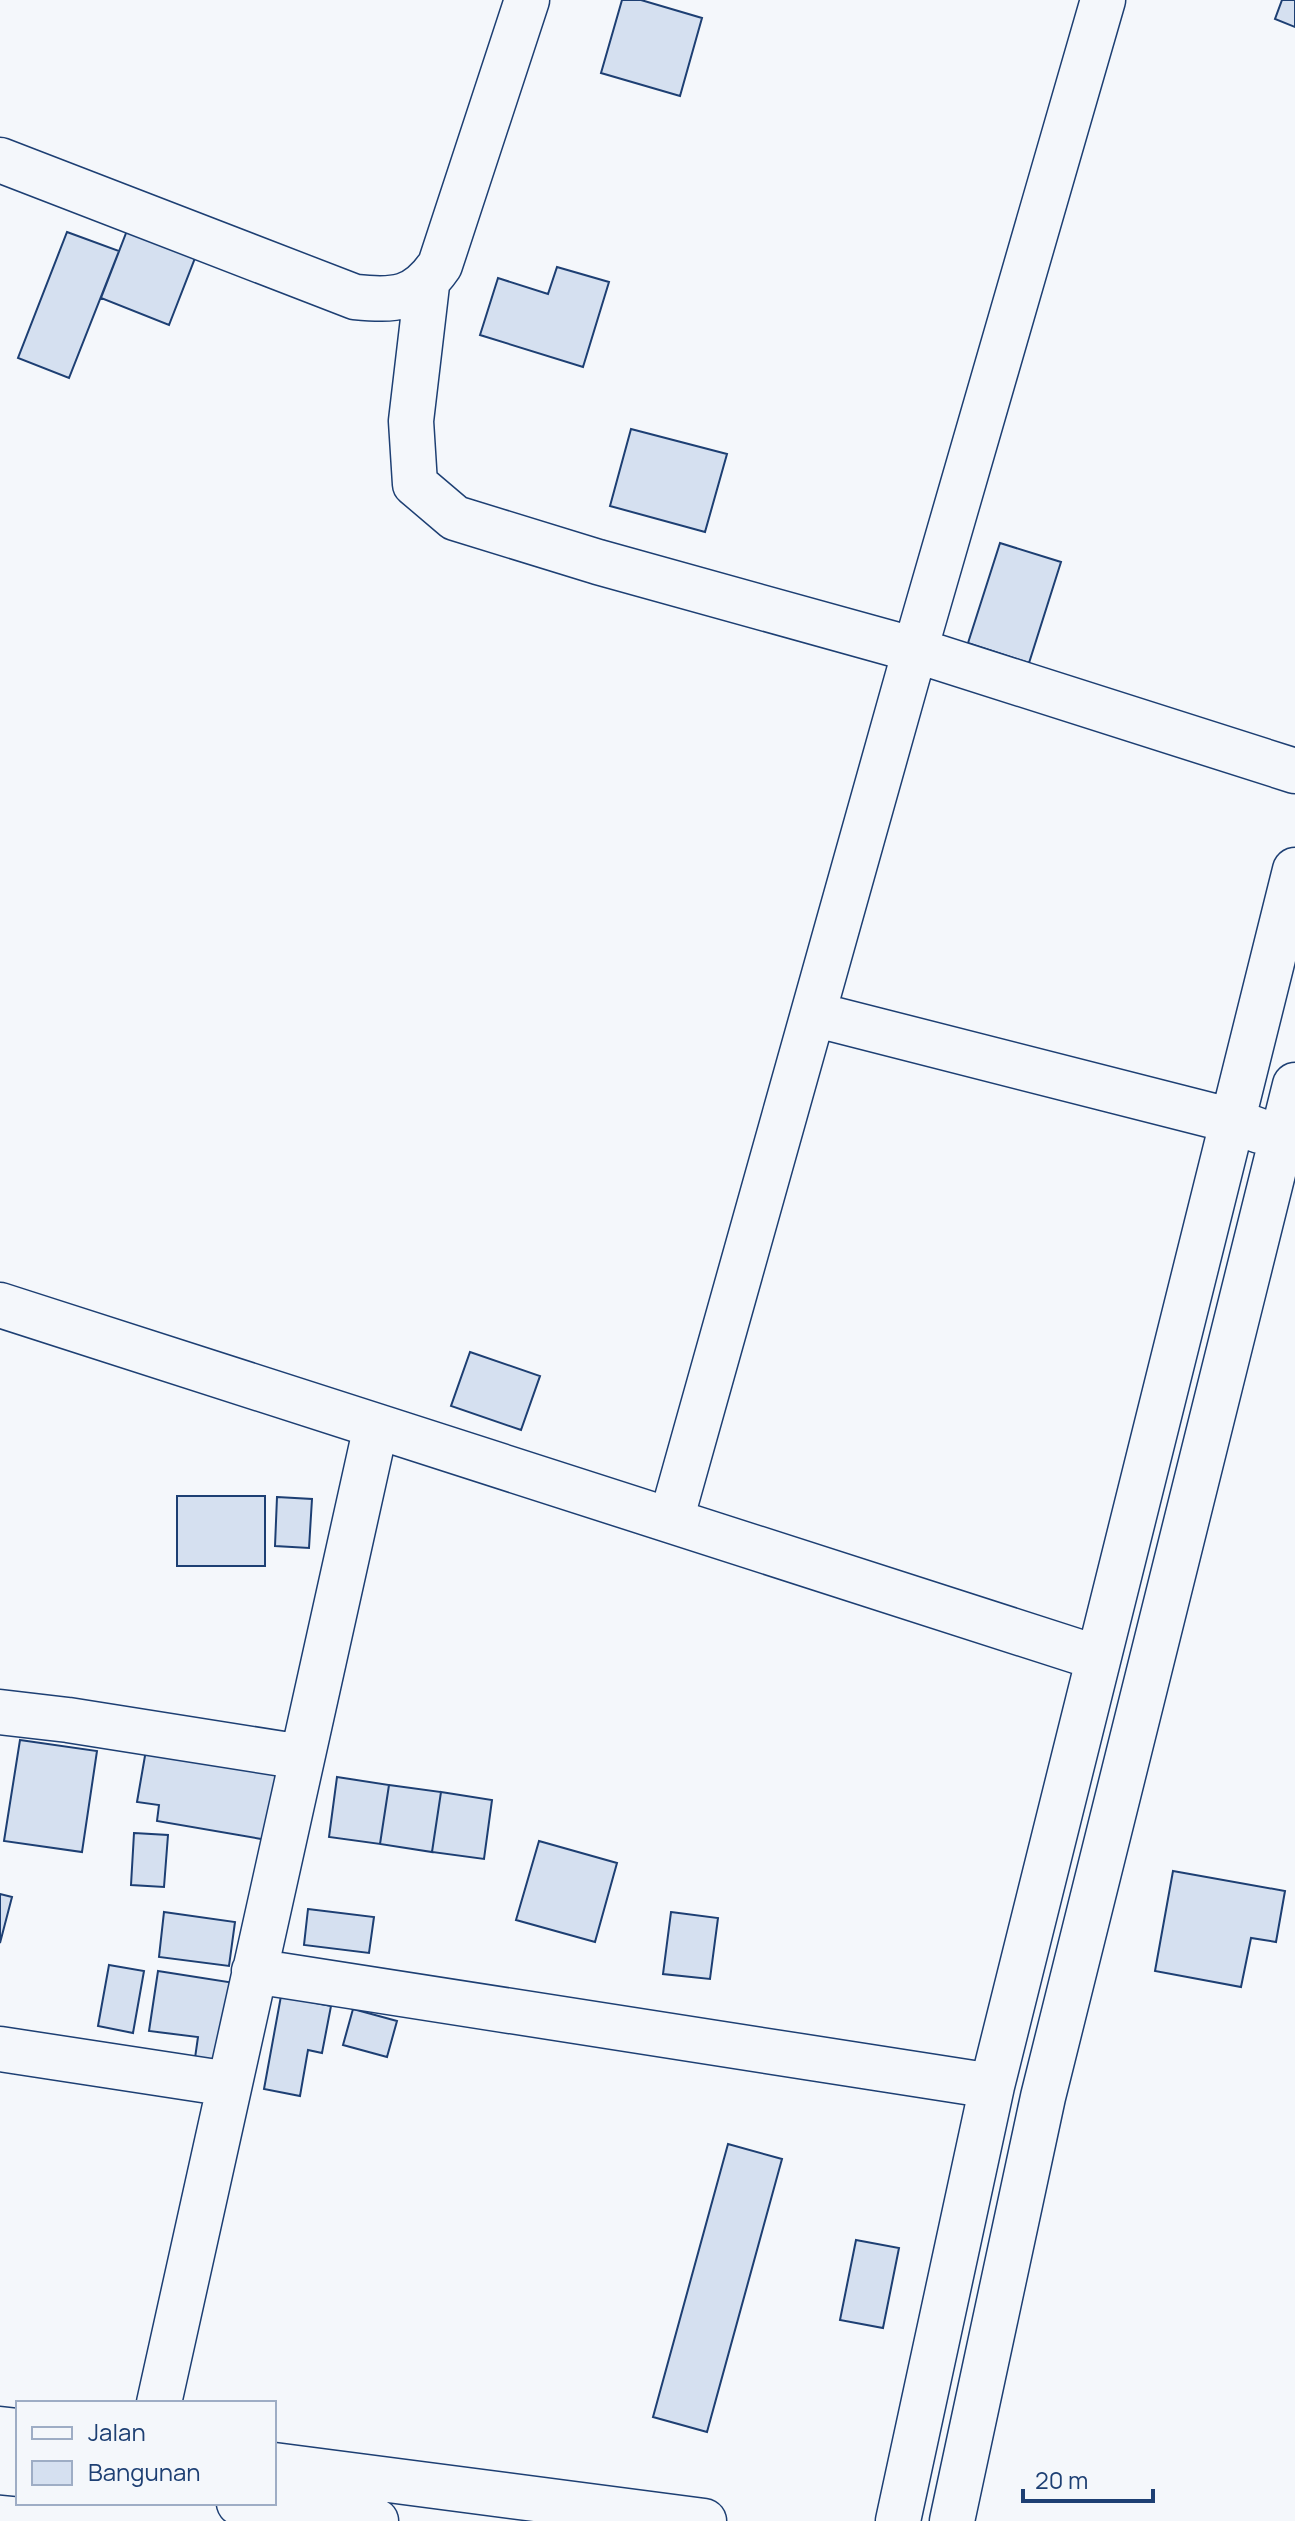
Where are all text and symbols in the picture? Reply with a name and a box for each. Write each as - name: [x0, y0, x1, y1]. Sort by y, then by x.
- legend: [16, 2401, 276, 2505]
- text: Jalan: [88, 2415, 146, 2448]
- scale bar: [1023, 2453, 1153, 2503]
- text: Bangunan: [88, 2455, 201, 2488]
- text: 20 m: [1035, 2463, 1088, 2496]

